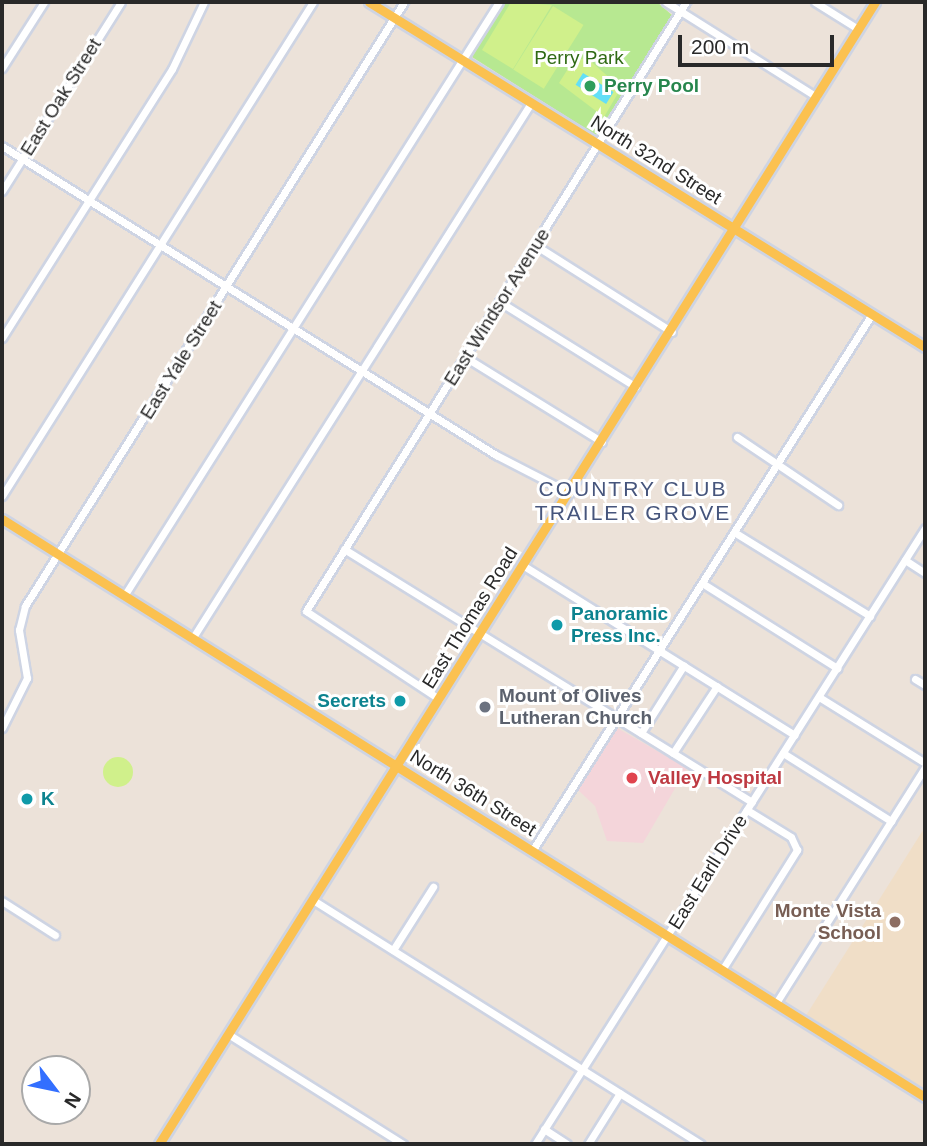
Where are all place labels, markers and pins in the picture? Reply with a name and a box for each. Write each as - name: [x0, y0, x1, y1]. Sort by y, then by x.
- place label: Perry Pool: [604, 75, 699, 97]
- marker: Perry Pool: [582, 78, 598, 94]
- place label: Panoramic Press Inc.: [571, 603, 668, 647]
- marker: Panoramic Press Inc.: [549, 617, 565, 633]
- place label: Mount of Olives Lutheran Church: [499, 685, 652, 729]
- place label: Secrets: [317, 690, 386, 712]
- marker: Secrets: [392, 693, 408, 709]
- marker: Mount of Olives Lutheran Church: [477, 699, 493, 715]
- place label: Valley Hospital: [648, 767, 782, 789]
- marker: Valley Hospital: [622, 768, 642, 788]
- place label: K: [41, 788, 55, 810]
- marker: K: [19, 791, 35, 807]
- place label: Monte Vista School: [775, 900, 881, 944]
- marker: Monte Vista School: [887, 914, 903, 930]

